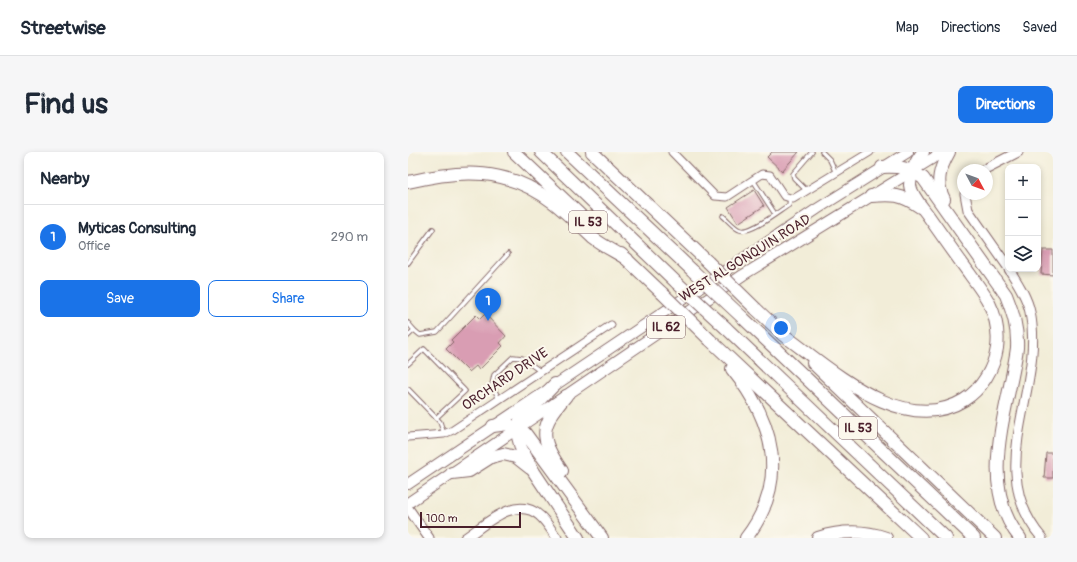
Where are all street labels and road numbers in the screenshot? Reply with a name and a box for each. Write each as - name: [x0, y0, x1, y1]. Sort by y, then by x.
- street label: WEST ALGONQUIN ROAD: [676, 210, 814, 305]
- road number: IL 53: [569, 211, 607, 233]
- road number: IL 62: [647, 316, 685, 338]
- street label: ORCHARD DRIVE: [459, 344, 551, 414]
- road number: IL 53: [839, 417, 877, 439]

